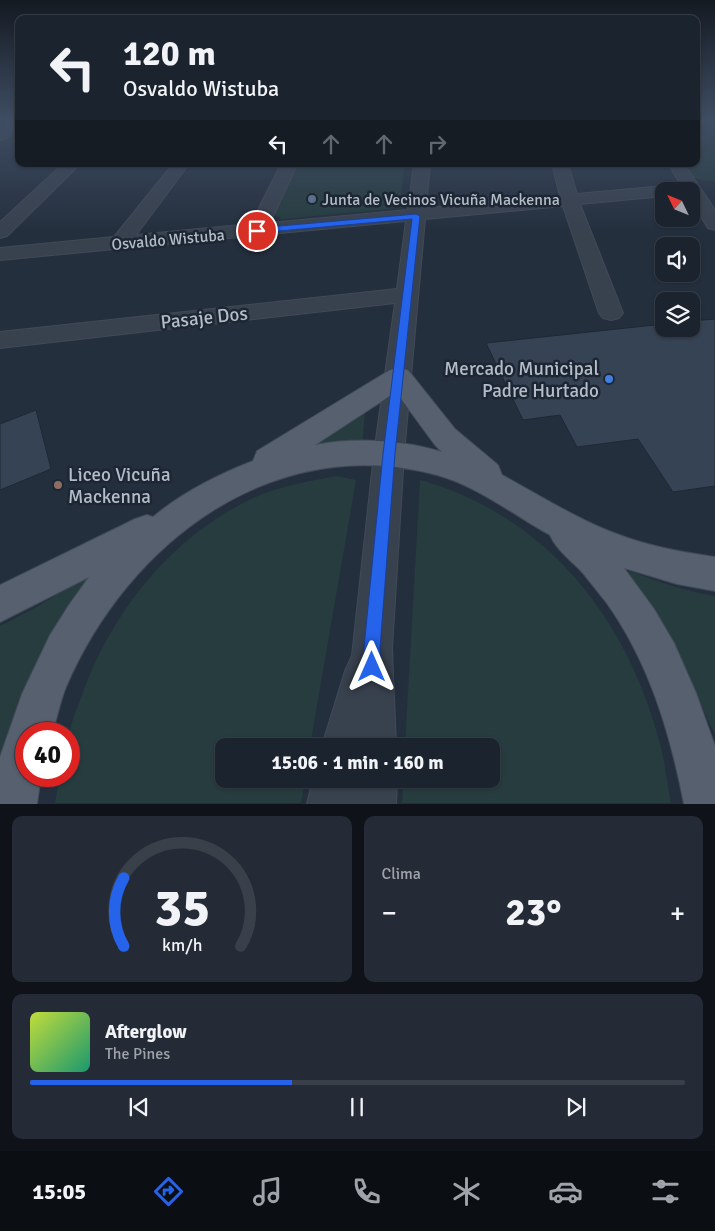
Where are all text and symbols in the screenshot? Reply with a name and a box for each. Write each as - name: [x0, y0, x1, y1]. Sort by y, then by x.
- text: 120 m: [123, 32, 216, 75]
- icon: left: [40, 35, 105, 100]
- text: Osvaldo Wistuba: [123, 75, 279, 102]
- icon: left: [264, 130, 292, 158]
- icon: ahead: [317, 130, 345, 158]
- icon: ahead: [370, 130, 398, 158]
- icon: right: [423, 130, 451, 158]
- north arrow: [655, 182, 700, 228]
- map controls: [655, 182, 700, 337]
- place label: Junta de Vecinos Vicuña Mackenna: [322, 190, 560, 210]
- marker: Junta de Vecinos Vicuña Mackenna: [306, 193, 318, 205]
- pin: [236, 210, 278, 252]
- icon: arrive: [243, 217, 271, 245]
- street label: Osvaldo Wistuba: [111, 225, 226, 255]
- button: sound: [655, 237, 700, 282]
- button: layers: [655, 292, 700, 337]
- street label: Pasaje Dos: [159, 301, 249, 335]
- place label: Mercado Municipal Padre Hurtado: [444, 357, 599, 403]
- marker: Mercado Municipal Padre Hurtado: [603, 373, 615, 385]
- place label: Liceo Vicuña Mackenna: [68, 463, 171, 509]
- marker: Liceo Vicuña Mackenna: [52, 479, 64, 491]
- position arrow: [345, 640, 397, 692]
- speed limit sign: 40: [15, 722, 80, 787]
- text: 15:06 · 1 min · 160 m: [271, 751, 444, 775]
- text: Clima: [382, 864, 421, 884]
- text: 35: [154, 876, 210, 940]
- text: 23°: [505, 889, 561, 936]
- text: −: [382, 896, 397, 930]
- text: +: [670, 896, 685, 930]
- text: km/h: [162, 934, 202, 956]
- text: Afterglow: [105, 1020, 187, 1044]
- text: The Pines: [105, 1044, 170, 1064]
- icon: previous: [125, 1093, 153, 1121]
- icon: pause: [343, 1093, 371, 1121]
- icon: next: [562, 1093, 590, 1121]
- icon: directions: [151, 1174, 186, 1209]
- icon: music: [250, 1174, 285, 1209]
- icon: phone: [349, 1174, 384, 1209]
- icon: climate: [449, 1174, 484, 1209]
- icon: car: [548, 1174, 583, 1209]
- icon: filters: [648, 1174, 683, 1209]
- text: 15:05: [32, 1178, 86, 1205]

